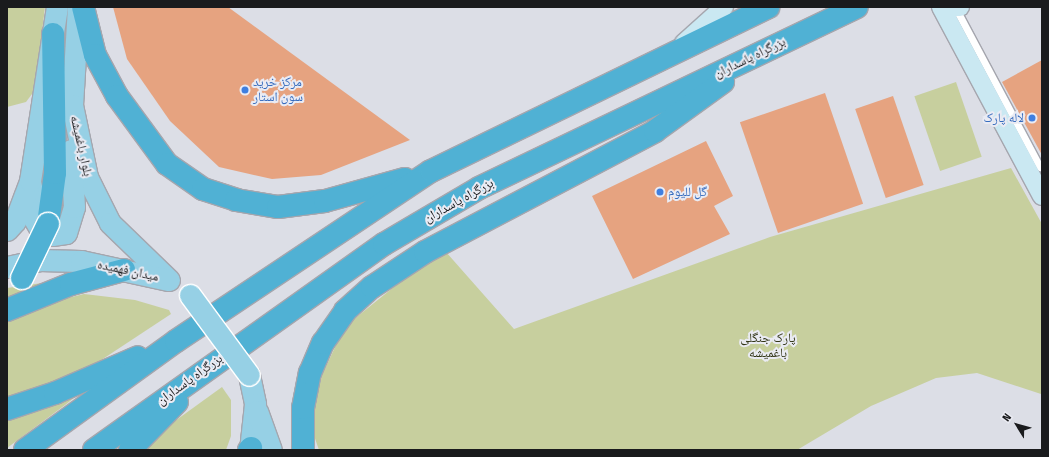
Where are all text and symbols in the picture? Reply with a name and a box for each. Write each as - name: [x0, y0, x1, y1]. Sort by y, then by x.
- street label: بزرگراه پاسداران: [712, 34, 788, 82]
- place label: مرکز خرید سون استار: [253, 75, 303, 106]
- marker: مرکز خرید سون استار: [240, 85, 250, 95]
- place label: لاله پارک: [983, 110, 1024, 126]
- marker: لاله پارک: [1027, 113, 1037, 123]
- street label: بلوار باغمیشه: [66, 114, 96, 178]
- street label: بزرگراه پاسداران: [421, 175, 497, 227]
- place label: گل للیوم: [668, 184, 707, 200]
- marker: گل للیوم: [655, 187, 665, 197]
- street label: میدان فهمیده: [96, 257, 160, 285]
- park label: پارک جنگلی باغمیشه: [740, 331, 796, 362]
- street label: بزرگراه پاسداران: [154, 351, 226, 409]
- north arrow: [997, 405, 1037, 445]
- text: N: [1000, 411, 1014, 424]

